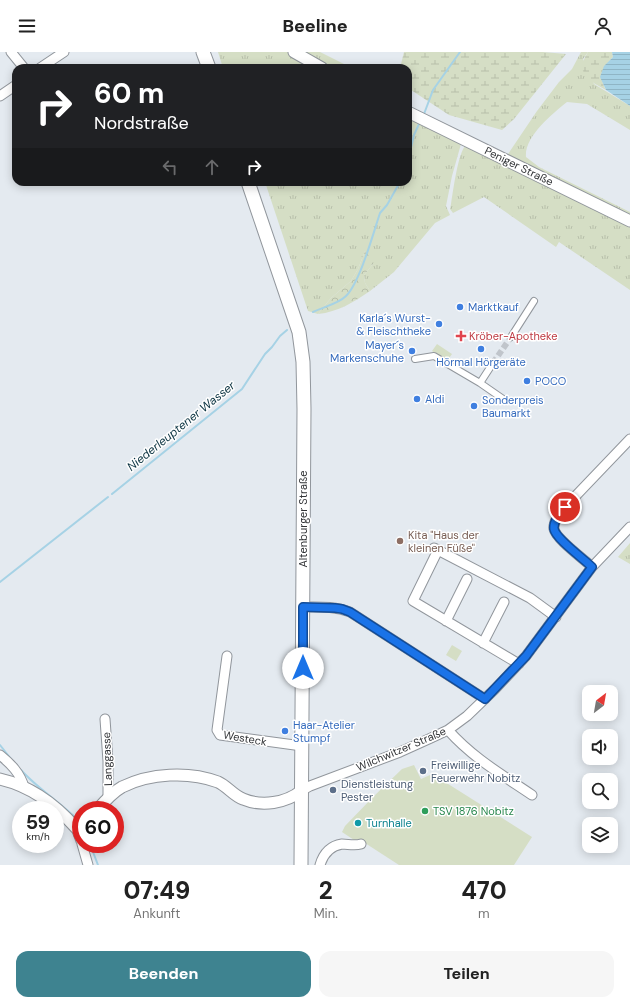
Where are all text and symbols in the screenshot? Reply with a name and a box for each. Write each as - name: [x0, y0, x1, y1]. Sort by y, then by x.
- text: Beeline: [282, 14, 348, 38]
- icon: menu: [16, 15, 38, 37]
- icon: person: [592, 15, 614, 37]
- text: 60 m: [94, 75, 164, 112]
- icon: right: [28, 80, 80, 132]
- text: Nordstraße: [94, 111, 189, 135]
- street label: Peniger Straße: [482, 143, 556, 189]
- icon: left: [159, 156, 181, 178]
- icon: ahead: [201, 156, 223, 178]
- icon: right: [243, 156, 265, 178]
- place label: Marktkauf: [468, 300, 519, 314]
- marker: Marktkauf: [455, 302, 465, 312]
- place label: Karla´s Wurst- & Fleischtheke: [356, 311, 431, 338]
- marker: Karla´s Wurst- & Fleischtheke: [434, 319, 444, 329]
- place label: Kröber-Apotheke: [469, 329, 557, 343]
- marker: Kröber-Apotheke: [456, 331, 466, 341]
- place label: Mayer´s Markenschuhe: [330, 338, 404, 365]
- marker: Hörmal Hörgeräte: [476, 344, 486, 354]
- marker: Mayer´s Markenschuhe: [407, 346, 417, 356]
- place label: Hörmal Hörgeräte: [436, 355, 526, 369]
- place label: POCO: [535, 374, 566, 388]
- marker: POCO: [522, 376, 532, 386]
- water label: Niederleuptener Wasser: [124, 377, 239, 474]
- place label: Aldi: [425, 392, 444, 406]
- place label: Sonderpreis Baumarkt: [482, 393, 544, 420]
- marker: Aldi: [412, 394, 422, 404]
- marker: Sonderpreis Baumarkt: [469, 401, 479, 411]
- street label: Altenburger Straße: [296, 471, 310, 567]
- pin: [548, 490, 582, 524]
- icon: arrive: [554, 496, 576, 518]
- place label: Kita "Haus der kleinen Füße": [408, 528, 479, 555]
- marker: Kita "Haus der kleinen Füße": [395, 536, 405, 546]
- position arrow: [282, 647, 324, 689]
- north arrow: [582, 685, 618, 721]
- map controls: [582, 685, 618, 853]
- place label: Haar-Atelier Stumpf: [293, 718, 355, 745]
- street label: Wilchwitzer Straße: [354, 724, 448, 774]
- marker: Haar-Atelier Stumpf: [280, 726, 290, 736]
- street label: Westeck: [222, 727, 268, 749]
- button: sound: [582, 729, 618, 765]
- street label: Langgasse: [99, 732, 115, 786]
- place label: Freiwillige Feuerwehr Nobitz: [431, 758, 520, 785]
- marker: Freiwillige Feuerwehr Nobitz: [418, 766, 428, 776]
- button: search: [582, 773, 618, 809]
- place label: Dienstleistung Pester: [341, 777, 413, 804]
- marker: Dienstleistung Pester: [328, 785, 338, 795]
- speed limit sign: 60: [72, 801, 124, 853]
- place label: TSV 1876 Nobitz: [433, 804, 514, 818]
- marker: TSV 1876 Nobitz: [420, 806, 430, 816]
- text: 59: [26, 809, 50, 835]
- place label: Turnhalle: [366, 816, 412, 830]
- button: layers: [582, 817, 618, 853]
- marker: Turnhalle: [353, 818, 363, 828]
- text: km/h: [26, 830, 50, 843]
- text: 07:49: [123, 875, 190, 906]
- text: 2: [319, 875, 333, 906]
- text: 470: [461, 875, 507, 906]
- text: Ankunft: [133, 905, 180, 922]
- text: Min.: [314, 905, 338, 922]
- text: m: [478, 905, 490, 922]
- button: Beenden: [16, 951, 311, 997]
- button: Teilen: [319, 951, 614, 997]

